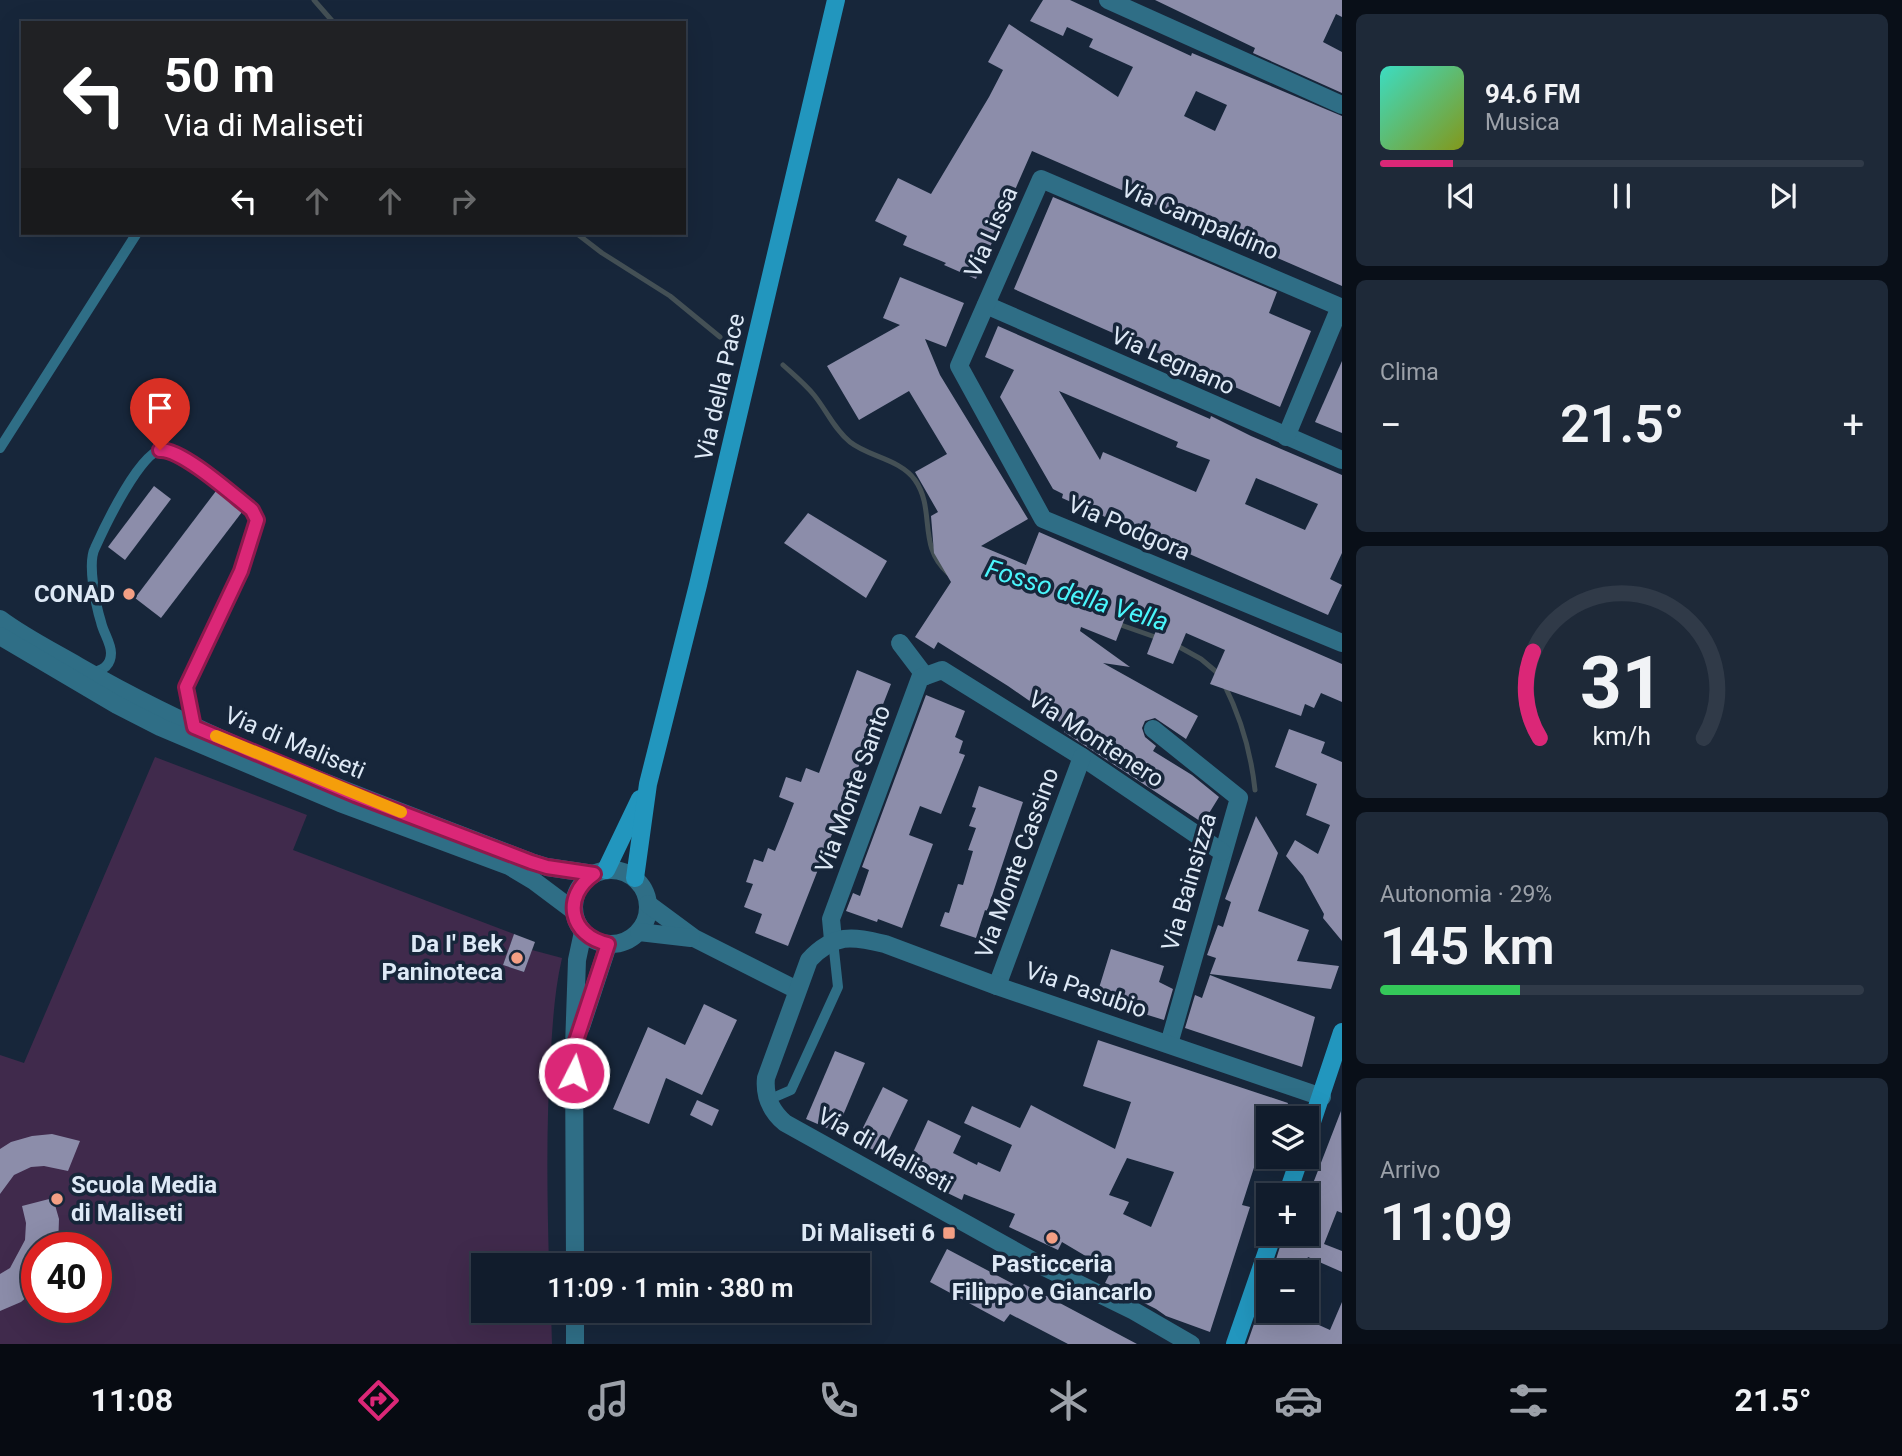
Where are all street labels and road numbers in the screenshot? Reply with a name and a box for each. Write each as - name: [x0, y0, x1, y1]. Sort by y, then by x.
- street label: Via Campaldino: [1117, 174, 1283, 266]
- street label: Via Lissa: [959, 182, 1023, 282]
- street label: Via della Pace: [689, 311, 751, 463]
- street label: Via Legnano: [1107, 321, 1239, 401]
- street label: Via Podgora: [1064, 490, 1194, 566]
- street label: Via Montenero: [1023, 685, 1169, 793]
- street label: Via di Maliseti: [221, 701, 369, 785]
- street label: Via Monte Santo: [810, 701, 896, 877]
- street label: Via Monte Cassino: [970, 764, 1064, 962]
- street label: Via Bainsizza: [1156, 810, 1222, 954]
- street label: Via Pasubio: [1021, 956, 1151, 1024]
- street label: Via di Maliseti: [813, 1101, 957, 1199]

